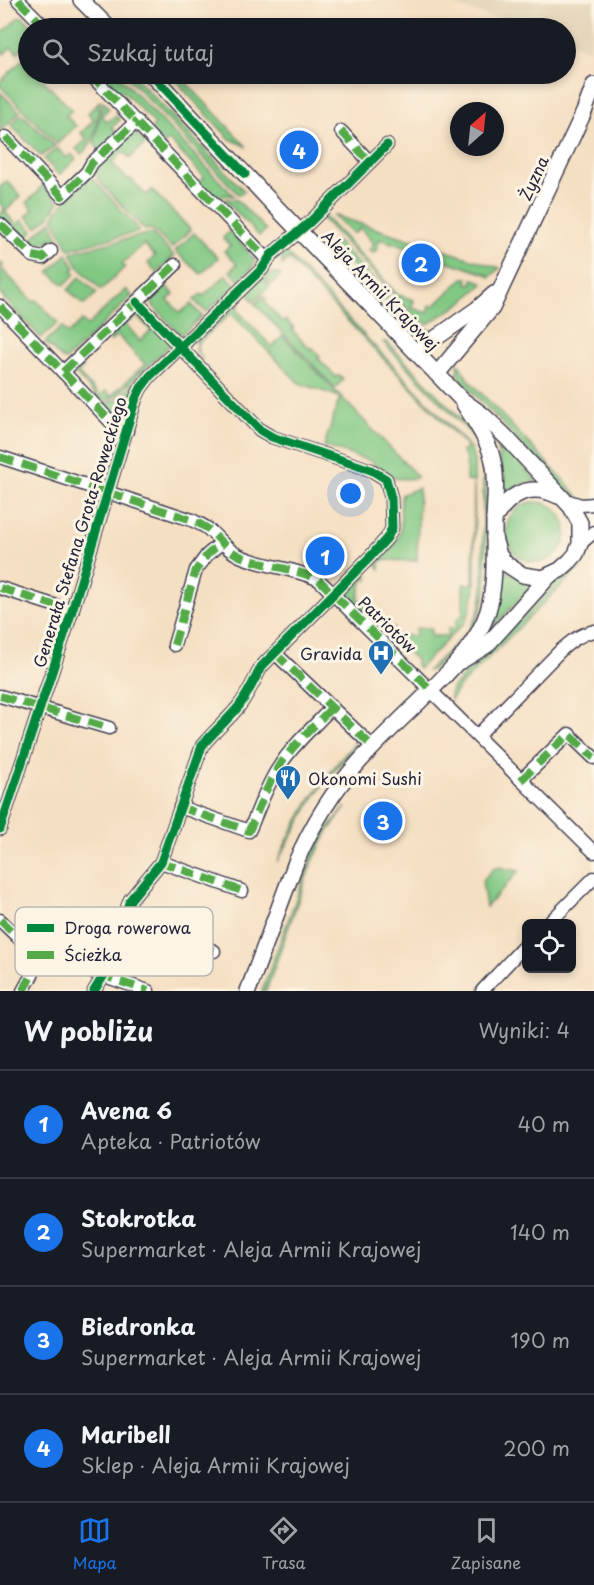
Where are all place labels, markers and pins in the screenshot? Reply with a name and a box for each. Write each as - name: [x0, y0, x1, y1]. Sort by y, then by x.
- pin: 4: [280, 128, 318, 172]
- pin: 2: [402, 240, 440, 286]
- pin: 1: [306, 534, 344, 578]
- hospital icon: Gravida: [366, 638, 396, 676]
- place label: Gravida: [300, 641, 362, 665]
- restaurant icon: Okonomi Sushi: [273, 763, 303, 801]
- place label: Okonomi Sushi: [308, 766, 422, 790]
- pin: 3: [364, 798, 403, 844]

